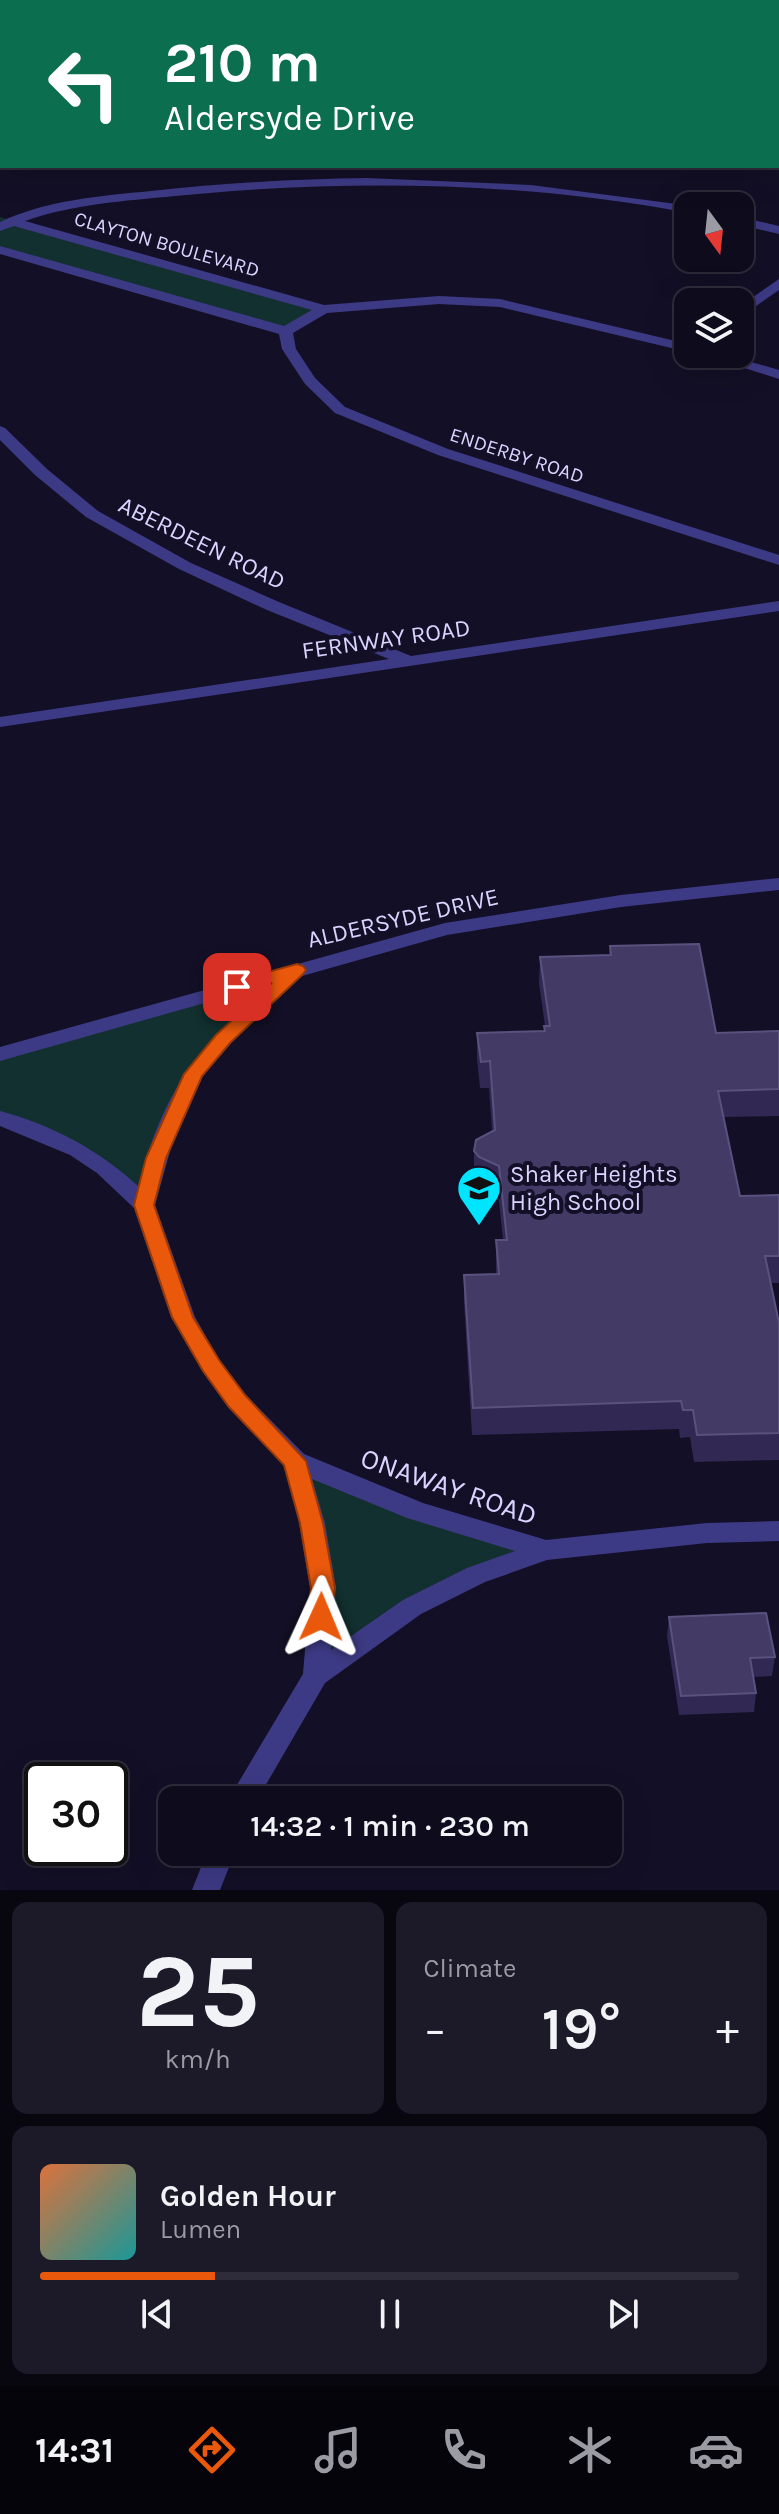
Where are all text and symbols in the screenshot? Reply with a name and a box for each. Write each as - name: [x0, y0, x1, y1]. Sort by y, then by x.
- text: 210 m: [164, 30, 321, 95]
- icon: left: [32, 32, 136, 136]
- text: Aldersyde Drive: [164, 97, 415, 139]
- north arrow: [674, 192, 754, 272]
- map controls: [674, 192, 754, 368]
- street label: CLAYTON BOULEVARD: [72, 207, 262, 282]
- button: layers: [674, 288, 754, 368]
- street label: ENDERBY ROAD: [447, 423, 587, 488]
- street label: ABERDEEN ROAD: [114, 491, 290, 595]
- street label: FERNWAY ROAD: [300, 613, 472, 665]
- street label: ALDERSYDE DRIVE: [305, 882, 501, 954]
- pin: [203, 953, 271, 1021]
- icon: arrive: [215, 965, 259, 1009]
- place label: Shaker Heights High School: [510, 1160, 678, 1216]
- school or university icon: Shaker Heights High School: [455, 1164, 503, 1227]
- street label: ONAWAY ROAD: [357, 1441, 541, 1532]
- position arrow: [279, 1575, 363, 1659]
- speed limit sign: 30: [24, 1762, 128, 1866]
- text: 14:32 · 1 min · 230 m: [250, 1808, 530, 1844]
- text: 25: [136, 1931, 259, 2052]
- text: Climate: [424, 1953, 516, 1984]
- text: 19°: [541, 1994, 621, 2064]
- text: −: [424, 2004, 447, 2055]
- text: +: [716, 2004, 739, 2055]
- text: km/h: [165, 2044, 231, 2075]
- text: Golden Hour: [160, 2178, 336, 2214]
- text: Lumen: [160, 2214, 241, 2245]
- icon: previous: [135, 2292, 179, 2336]
- icon: pause: [368, 2292, 412, 2336]
- icon: next: [601, 2292, 645, 2336]
- icon: directions: [184, 2422, 240, 2478]
- icon: music: [310, 2422, 366, 2478]
- icon: phone: [436, 2422, 492, 2478]
- icon: climate: [562, 2422, 618, 2478]
- icon: car: [688, 2422, 744, 2478]
- text: 14:31: [35, 2429, 114, 2471]

